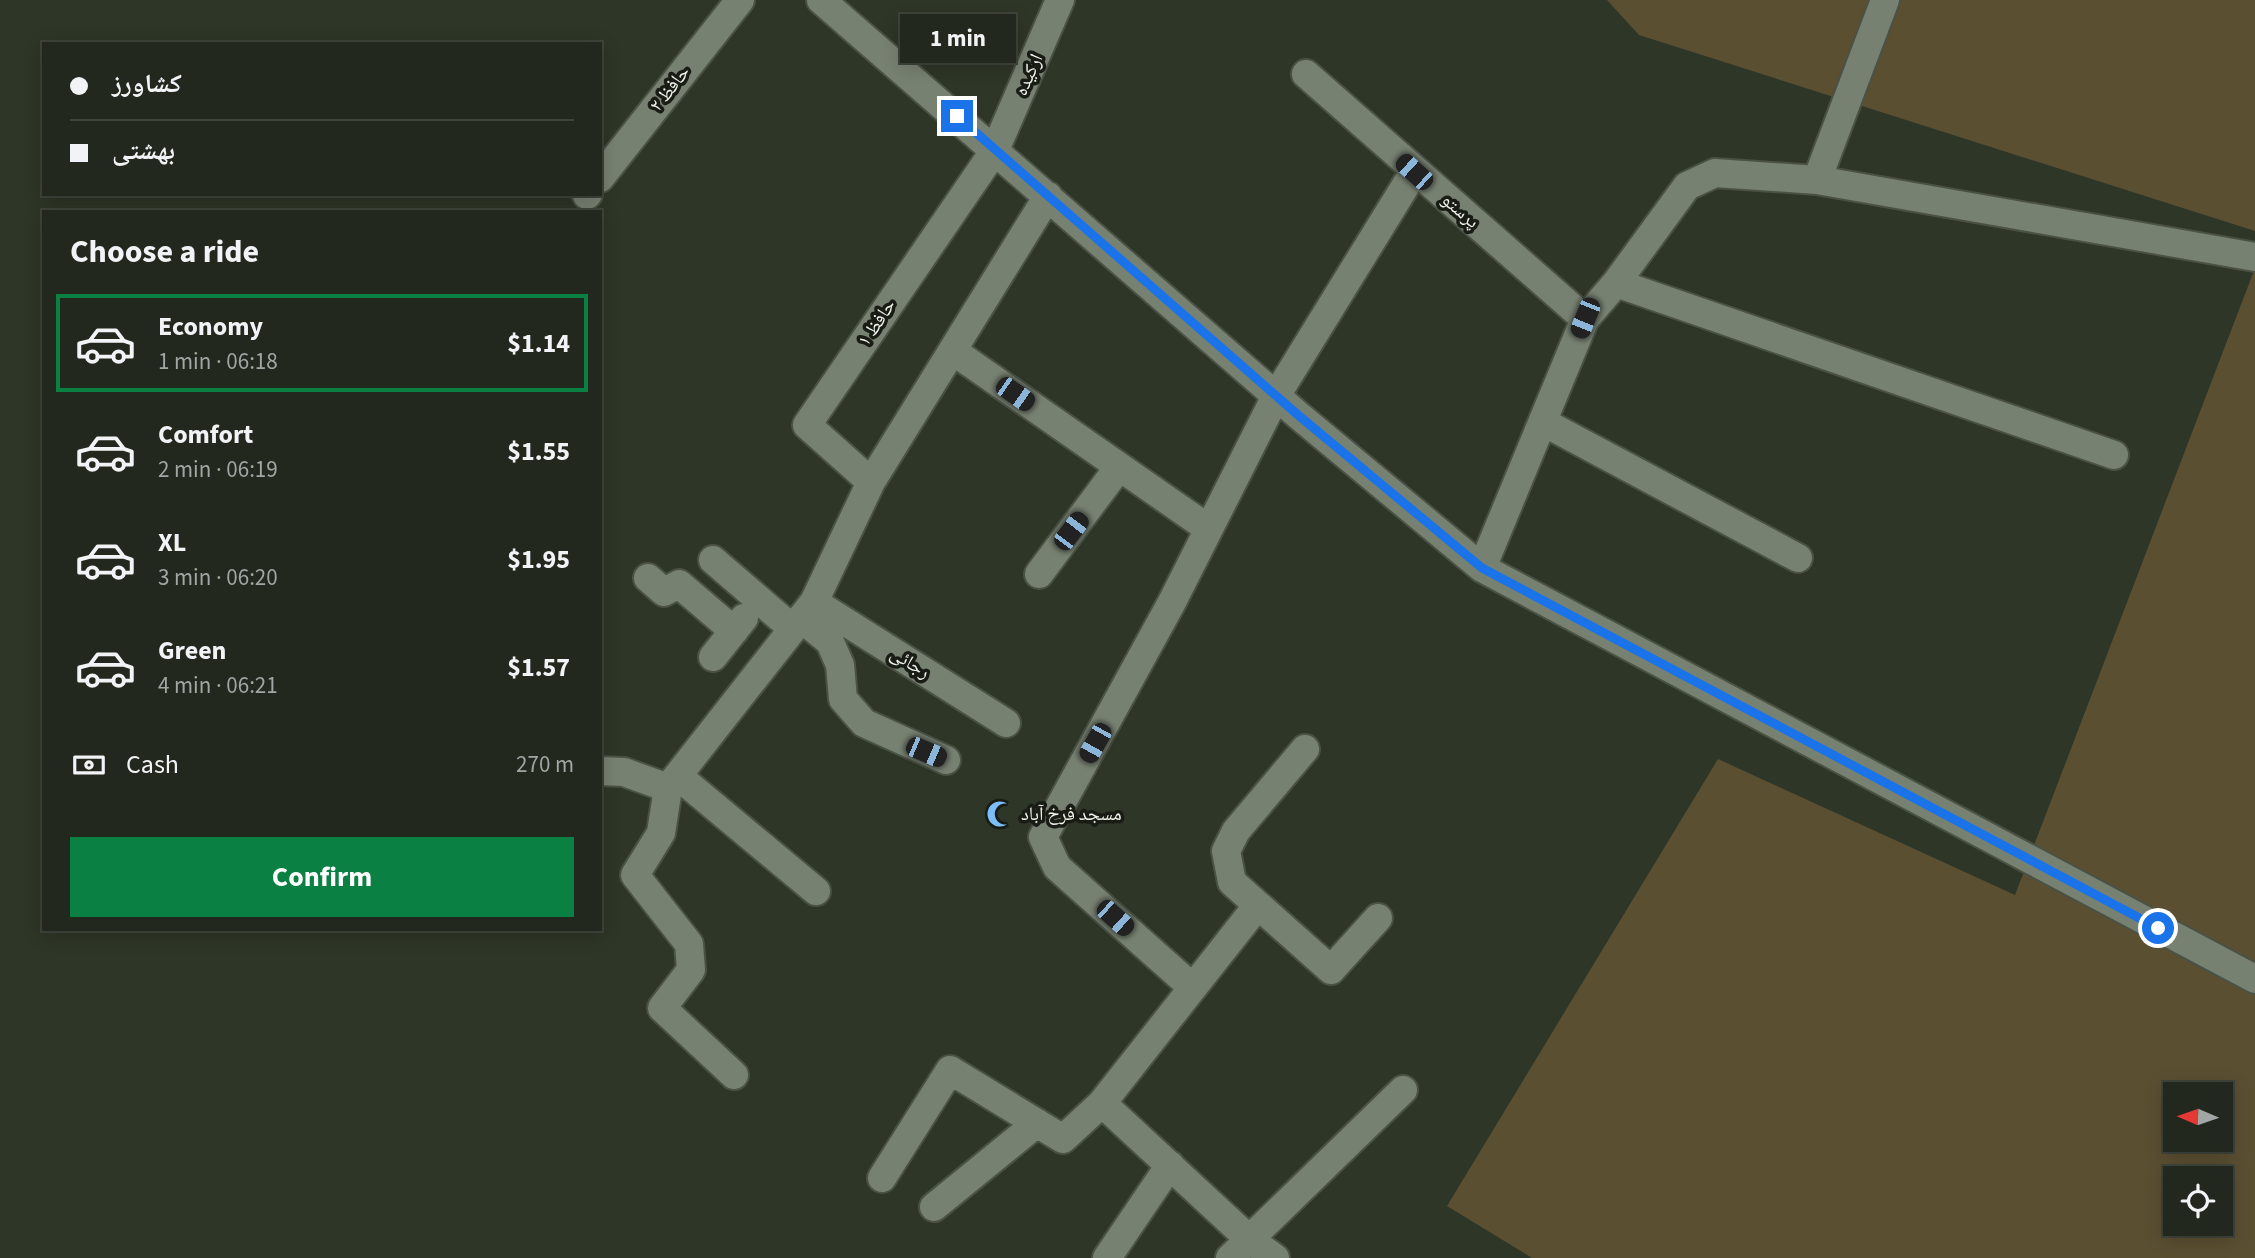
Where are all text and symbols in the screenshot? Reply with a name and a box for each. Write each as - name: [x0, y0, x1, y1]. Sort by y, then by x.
- callout: 1 min: [899, 15, 1015, 64]
- text: 1 min: [930, 22, 986, 55]
- street label: ارکیده: [1008, 50, 1050, 100]
- street label: حافظ ۲: [643, 60, 697, 118]
- text: کشاورز: [112, 65, 182, 102]
- route end: [941, 100, 973, 132]
- text: بهشتی: [112, 132, 175, 169]
- car: [1392, 150, 1437, 194]
- street label: پرستو: [1435, 187, 1485, 235]
- text: Choose a ride: [70, 229, 259, 275]
- street label: حافظ ۱: [851, 294, 903, 352]
- car: [1568, 295, 1603, 341]
- text: Economy: [158, 308, 263, 345]
- icon: car: [74, 312, 137, 375]
- text: $1.14: [507, 325, 570, 362]
- text: 1 min · 06:18: [158, 345, 278, 378]
- car: [992, 373, 1039, 415]
- text: Comfort: [158, 416, 253, 453]
- icon: car: [74, 420, 137, 483]
- text: $1.55: [507, 433, 570, 470]
- text: 2 min · 06:19: [158, 453, 278, 486]
- car: [1050, 508, 1093, 554]
- text: XL: [158, 524, 186, 561]
- icon: car: [74, 528, 137, 591]
- text: $1.95: [507, 541, 570, 578]
- text: 3 min · 06:20: [158, 561, 278, 594]
- text: Green: [158, 632, 226, 669]
- icon: car: [74, 636, 137, 699]
- street label: رجائی: [885, 640, 935, 686]
- text: $1.57: [507, 649, 570, 686]
- text: 4 min · 06:21: [158, 669, 278, 702]
- car: [1076, 720, 1115, 766]
- car: [903, 734, 950, 770]
- icon: cash: [70, 746, 108, 784]
- text: Cash: [126, 746, 179, 783]
- text: 270 m: [516, 748, 574, 781]
- mosque icon: مسجد فرخ آباد: [985, 799, 1015, 829]
- place label: مسجد فرخ آباد: [1021, 801, 1122, 828]
- button: Confirm: [70, 837, 574, 917]
- car: [1093, 896, 1138, 940]
- route start: [2142, 912, 2174, 944]
- north arrow: [2163, 1082, 2233, 1152]
- map controls: [2163, 1082, 2233, 1236]
- button: locate: [2163, 1166, 2233, 1236]

